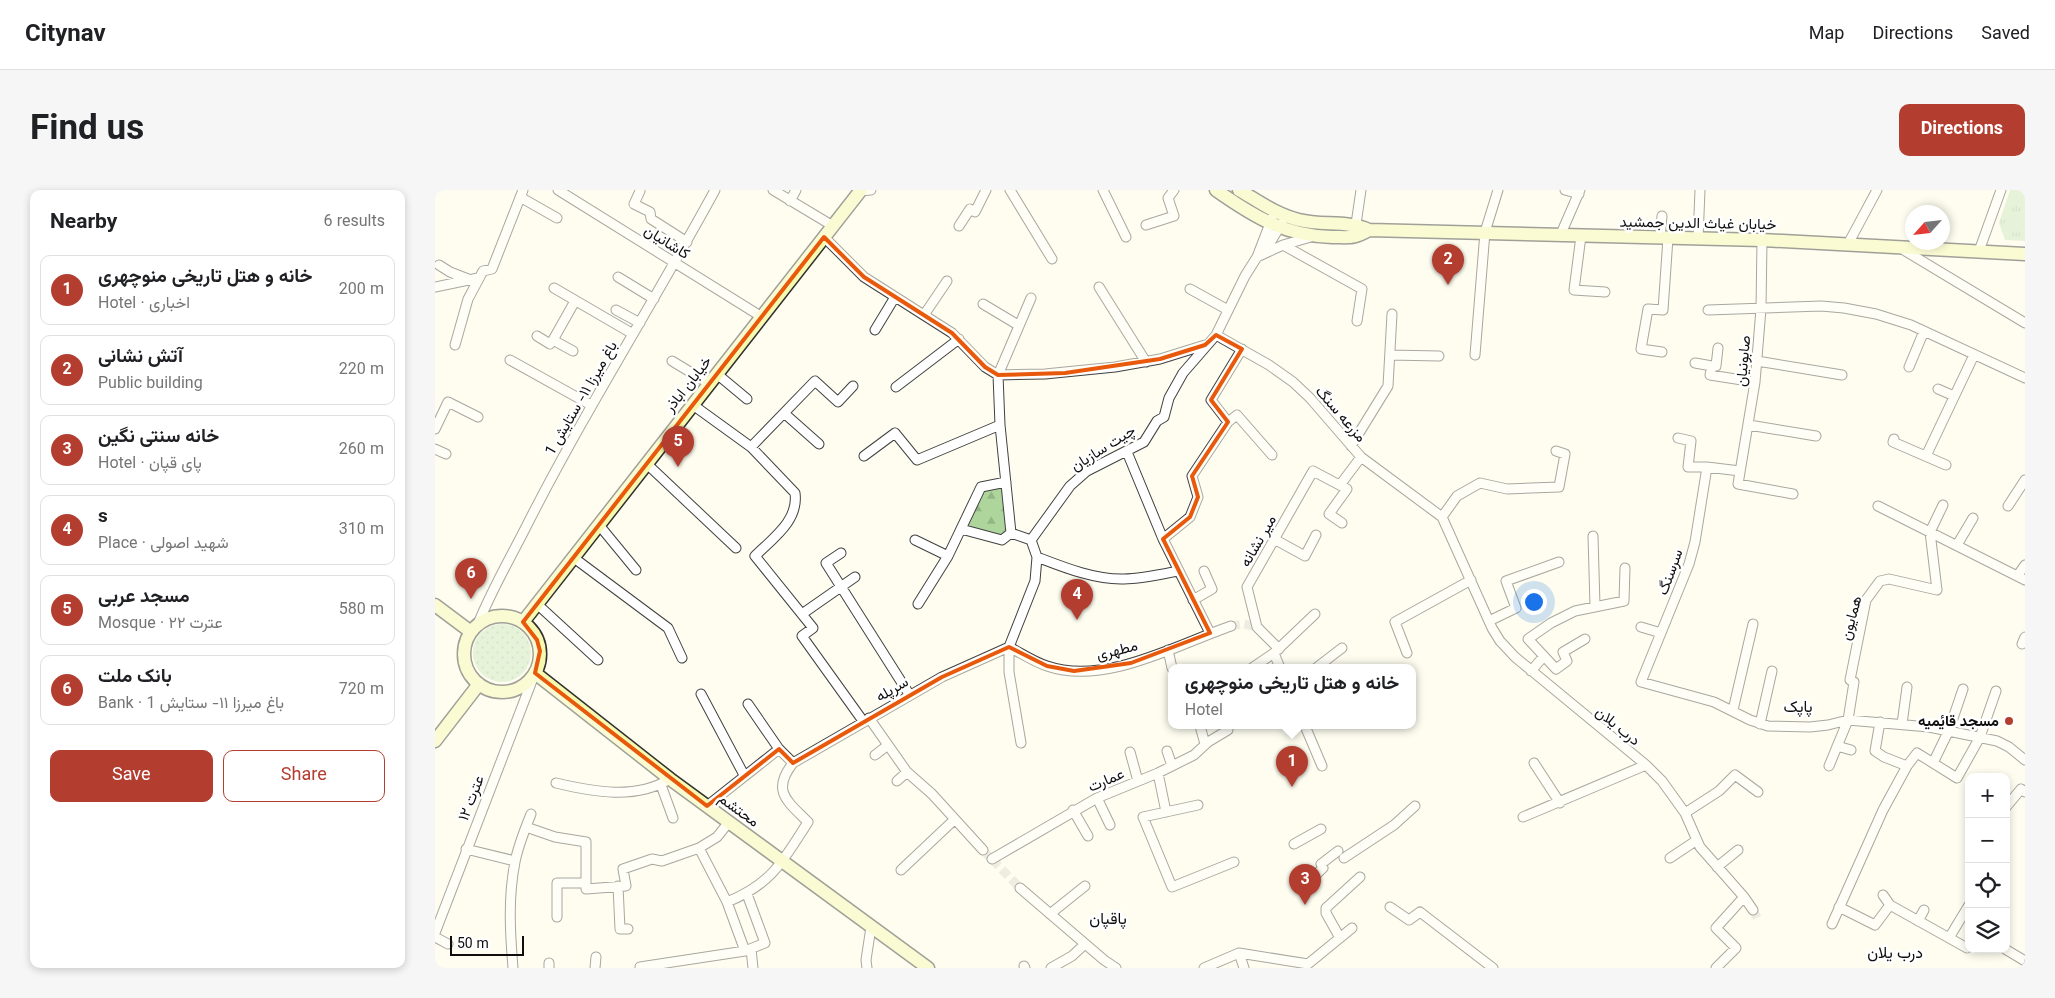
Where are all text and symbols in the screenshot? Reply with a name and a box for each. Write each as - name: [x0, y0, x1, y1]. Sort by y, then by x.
- text: Citynav: [25, 16, 106, 54]
- text: Map: [1809, 21, 1844, 49]
- text: Directions: [1872, 21, 1953, 49]
- text: Saved: [1981, 21, 2030, 49]
- text: Find us: [30, 103, 144, 158]
- button: Directions: [1899, 104, 2025, 156]
- north arrow: [1905, 205, 1950, 250]
- text: Nearby: [50, 206, 117, 239]
- text: 6 results: [323, 210, 385, 235]
- street label: خیابان غیاث الدین جمشید: [1619, 212, 1777, 237]
- street label: کاشانیان: [639, 220, 694, 266]
- pin: 2: [1432, 244, 1464, 285]
- text: خانه و هتل تاریخی منوچهری: [98, 263, 312, 292]
- text: 1: [62, 278, 72, 303]
- text: 200 m: [339, 278, 384, 303]
- text: Hotel · اخباری: [98, 292, 190, 317]
- street label: صابونیان: [1731, 335, 1758, 388]
- street label: باغ میرزا ۱۱- ستایش 1: [540, 337, 625, 460]
- text: آتش نشانی: [98, 343, 183, 372]
- street label: خیابان اباذر: [659, 352, 719, 419]
- text: 2: [62, 358, 72, 383]
- text: 220 m: [339, 358, 384, 383]
- text: Public building: [98, 372, 203, 397]
- street label: مزرعه سنگ: [1309, 382, 1371, 448]
- street label: چیت سازیان: [1067, 420, 1141, 478]
- text: خانه سنتی نگین: [98, 423, 219, 452]
- pin: 5: [662, 426, 694, 467]
- text: 3: [62, 438, 72, 463]
- text: 260 m: [339, 438, 384, 463]
- text: Hotel · پای قپان: [98, 452, 202, 477]
- text: s: [98, 503, 108, 532]
- street label: میر نشانه: [1235, 511, 1283, 572]
- text: 4: [62, 518, 72, 543]
- text: 310 m: [339, 518, 384, 543]
- text: Place · شهید اصولی: [98, 532, 229, 557]
- street label: سرسنگ: [1652, 546, 1690, 599]
- pin: 6: [455, 558, 487, 599]
- pin: 4: [1061, 579, 1093, 620]
- text: مسجد عربی: [98, 583, 190, 612]
- your location: [1521, 589, 1547, 615]
- street label: همایون: [1835, 594, 1869, 643]
- text: 5: [62, 598, 72, 623]
- text: 580 m: [339, 598, 384, 623]
- text: Mosque · عترت ۲۲: [98, 612, 223, 637]
- street label: مطهری: [1094, 635, 1141, 668]
- text: بانک ملت: [98, 663, 172, 692]
- popup: [1168, 664, 1416, 729]
- text: خانه و هتل تاریخی منوچهری: [1185, 670, 1399, 699]
- street label: سرپله: [872, 672, 914, 709]
- text: 6: [62, 678, 72, 703]
- text: 720 m: [339, 678, 384, 703]
- text: Bank · باغ میرزا ۱۱- ستایش 1: [98, 692, 284, 717]
- district label: پاپک: [1783, 696, 1813, 721]
- text: Hotel: [1185, 699, 1223, 724]
- street label: درب یلان: [1590, 702, 1645, 753]
- place label: مسجد قایٔمیه: [1918, 711, 1999, 734]
- marker: مسجد قایٔمیه: [2003, 715, 2015, 727]
- pin: 1: [1276, 746, 1308, 787]
- button: Save: [50, 750, 213, 802]
- button: Share: [223, 750, 385, 802]
- street label: عمارت: [1085, 763, 1128, 799]
- street label: عترت ۱۲: [453, 772, 492, 825]
- map controls: [1965, 773, 2010, 953]
- button: +: [1965, 773, 2010, 818]
- street label: محتشم: [713, 788, 763, 834]
- button: −: [1965, 818, 2010, 863]
- button: locate: [1965, 863, 2010, 908]
- pin: 3: [1289, 864, 1321, 905]
- district label: پاقپان: [1089, 908, 1127, 933]
- button: layers: [1965, 908, 2010, 953]
- scale bar: [450, 933, 524, 956]
- text: 50 m: [457, 934, 489, 956]
- district label: درب یلان: [1867, 942, 1923, 967]

